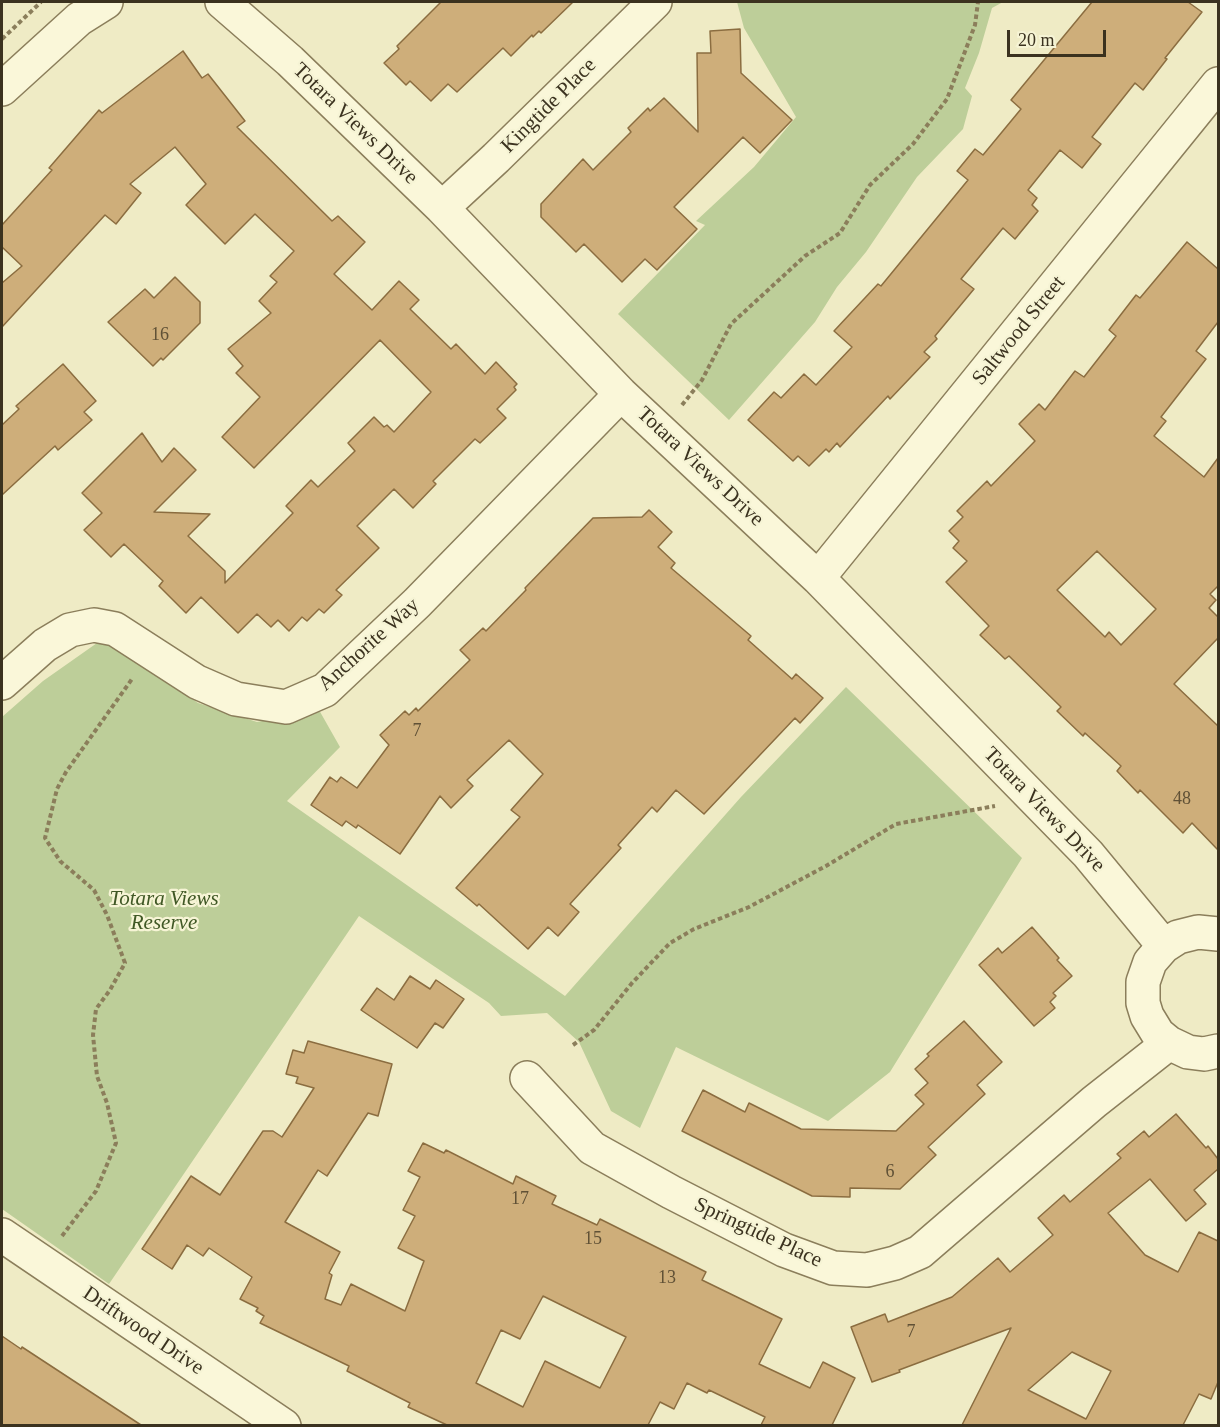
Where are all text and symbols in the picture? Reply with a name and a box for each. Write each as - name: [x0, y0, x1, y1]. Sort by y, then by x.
- scale bar: [1010, 18, 1109, 56]
- text: 20 m: [1018, 30, 1055, 50]
- street label: Kingtide Place: [496, 53, 602, 159]
- street label: Totara Views Drive: [287, 58, 423, 190]
- street label: Saltwood Street: [967, 271, 1071, 391]
- house number: 16: [151, 324, 169, 346]
- street label: Totara Views Drive: [631, 402, 769, 532]
- street label: Anchorite Way: [313, 593, 425, 697]
- house number: 7: [412, 720, 422, 742]
- street label: Totara Views Drive: [978, 742, 1110, 878]
- house number: 48: [1173, 788, 1191, 810]
- park label: Totara Views Reserve: [109, 886, 219, 936]
- house number: 6: [886, 1161, 894, 1183]
- house number: 17: [511, 1188, 529, 1210]
- street label: Springtide Place: [690, 1192, 826, 1274]
- house number: 15: [584, 1228, 602, 1250]
- house number: 13: [658, 1267, 676, 1289]
- street label: Driftwood Drive: [78, 1281, 208, 1381]
- house number: 7: [906, 1321, 916, 1343]

